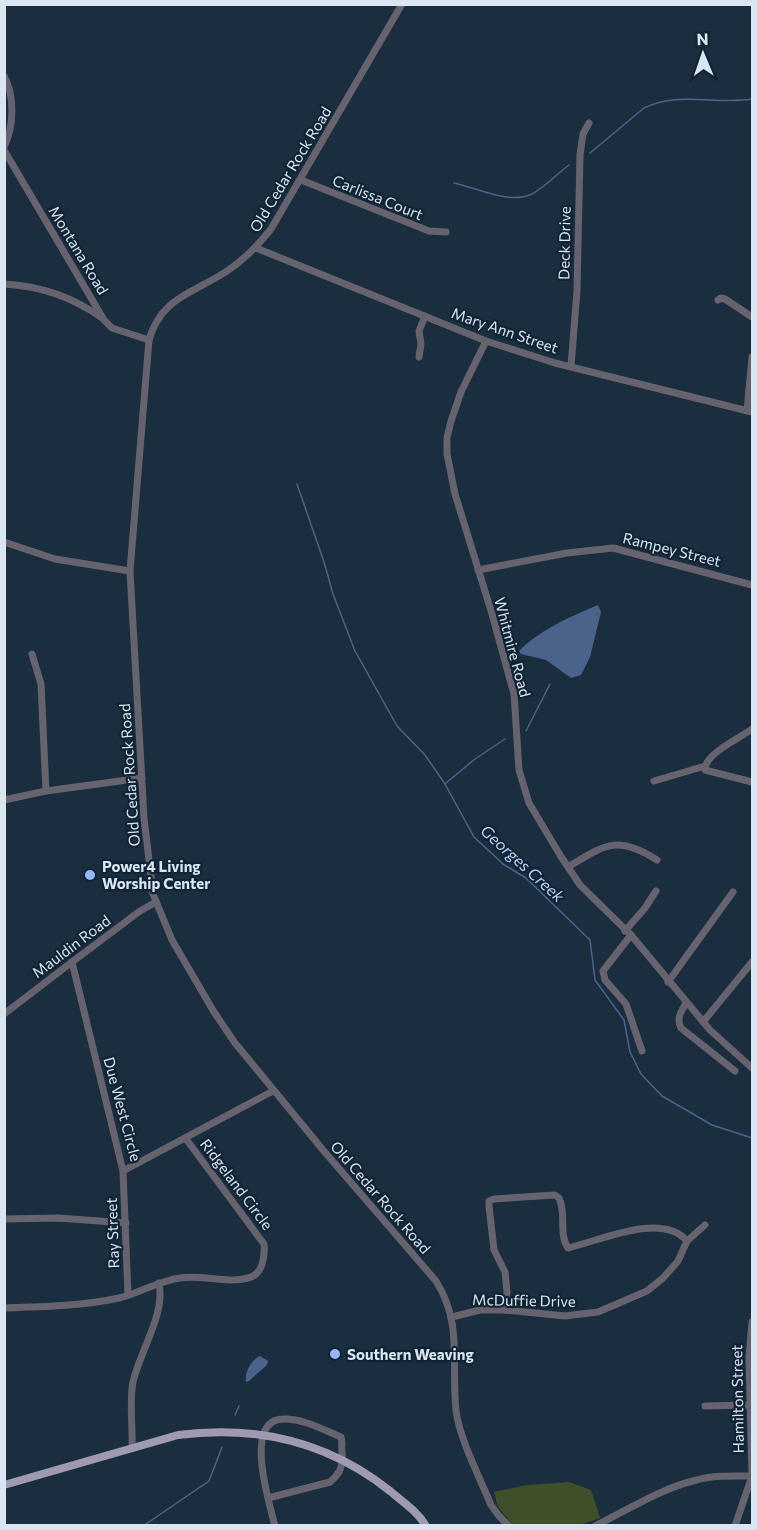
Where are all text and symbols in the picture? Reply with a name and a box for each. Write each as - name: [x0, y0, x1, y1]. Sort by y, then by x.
- north arrow: [673, 24, 733, 84]
- text: N: [696, 29, 709, 48]
- street label: Old Cedar Rock Road: [245, 103, 335, 235]
- street label: Carlissa Court: [330, 171, 426, 223]
- street label: Montana Road: [45, 202, 113, 298]
- street label: Deck Drive: [554, 206, 574, 280]
- street label: Mary Ann Street: [449, 303, 561, 357]
- street label: Rampey Street: [621, 528, 723, 570]
- street label: Whitmire Road: [491, 595, 535, 699]
- street label: Old Cedar Rock Road: [115, 703, 143, 847]
- water label: Georges Creek: [477, 820, 569, 906]
- place label: Power4 Living Worship Center: [102, 857, 210, 892]
- marker: Power4 Living Worship Center: [83, 868, 97, 882]
- street label: Mauldin Road: [28, 911, 114, 981]
- street label: Due West Circle: [100, 1055, 146, 1163]
- street label: Ridgeland Circle: [197, 1135, 277, 1233]
- street label: Old Cedar Rock Road: [327, 1137, 435, 1257]
- street label: Ray Street: [102, 1197, 122, 1269]
- street label: McDuffie Drive: [472, 1290, 576, 1310]
- street label: Hamilton Street: [727, 1344, 747, 1454]
- place label: Southern Weaving: [347, 1345, 474, 1363]
- marker: Southern Weaving: [328, 1347, 342, 1361]

